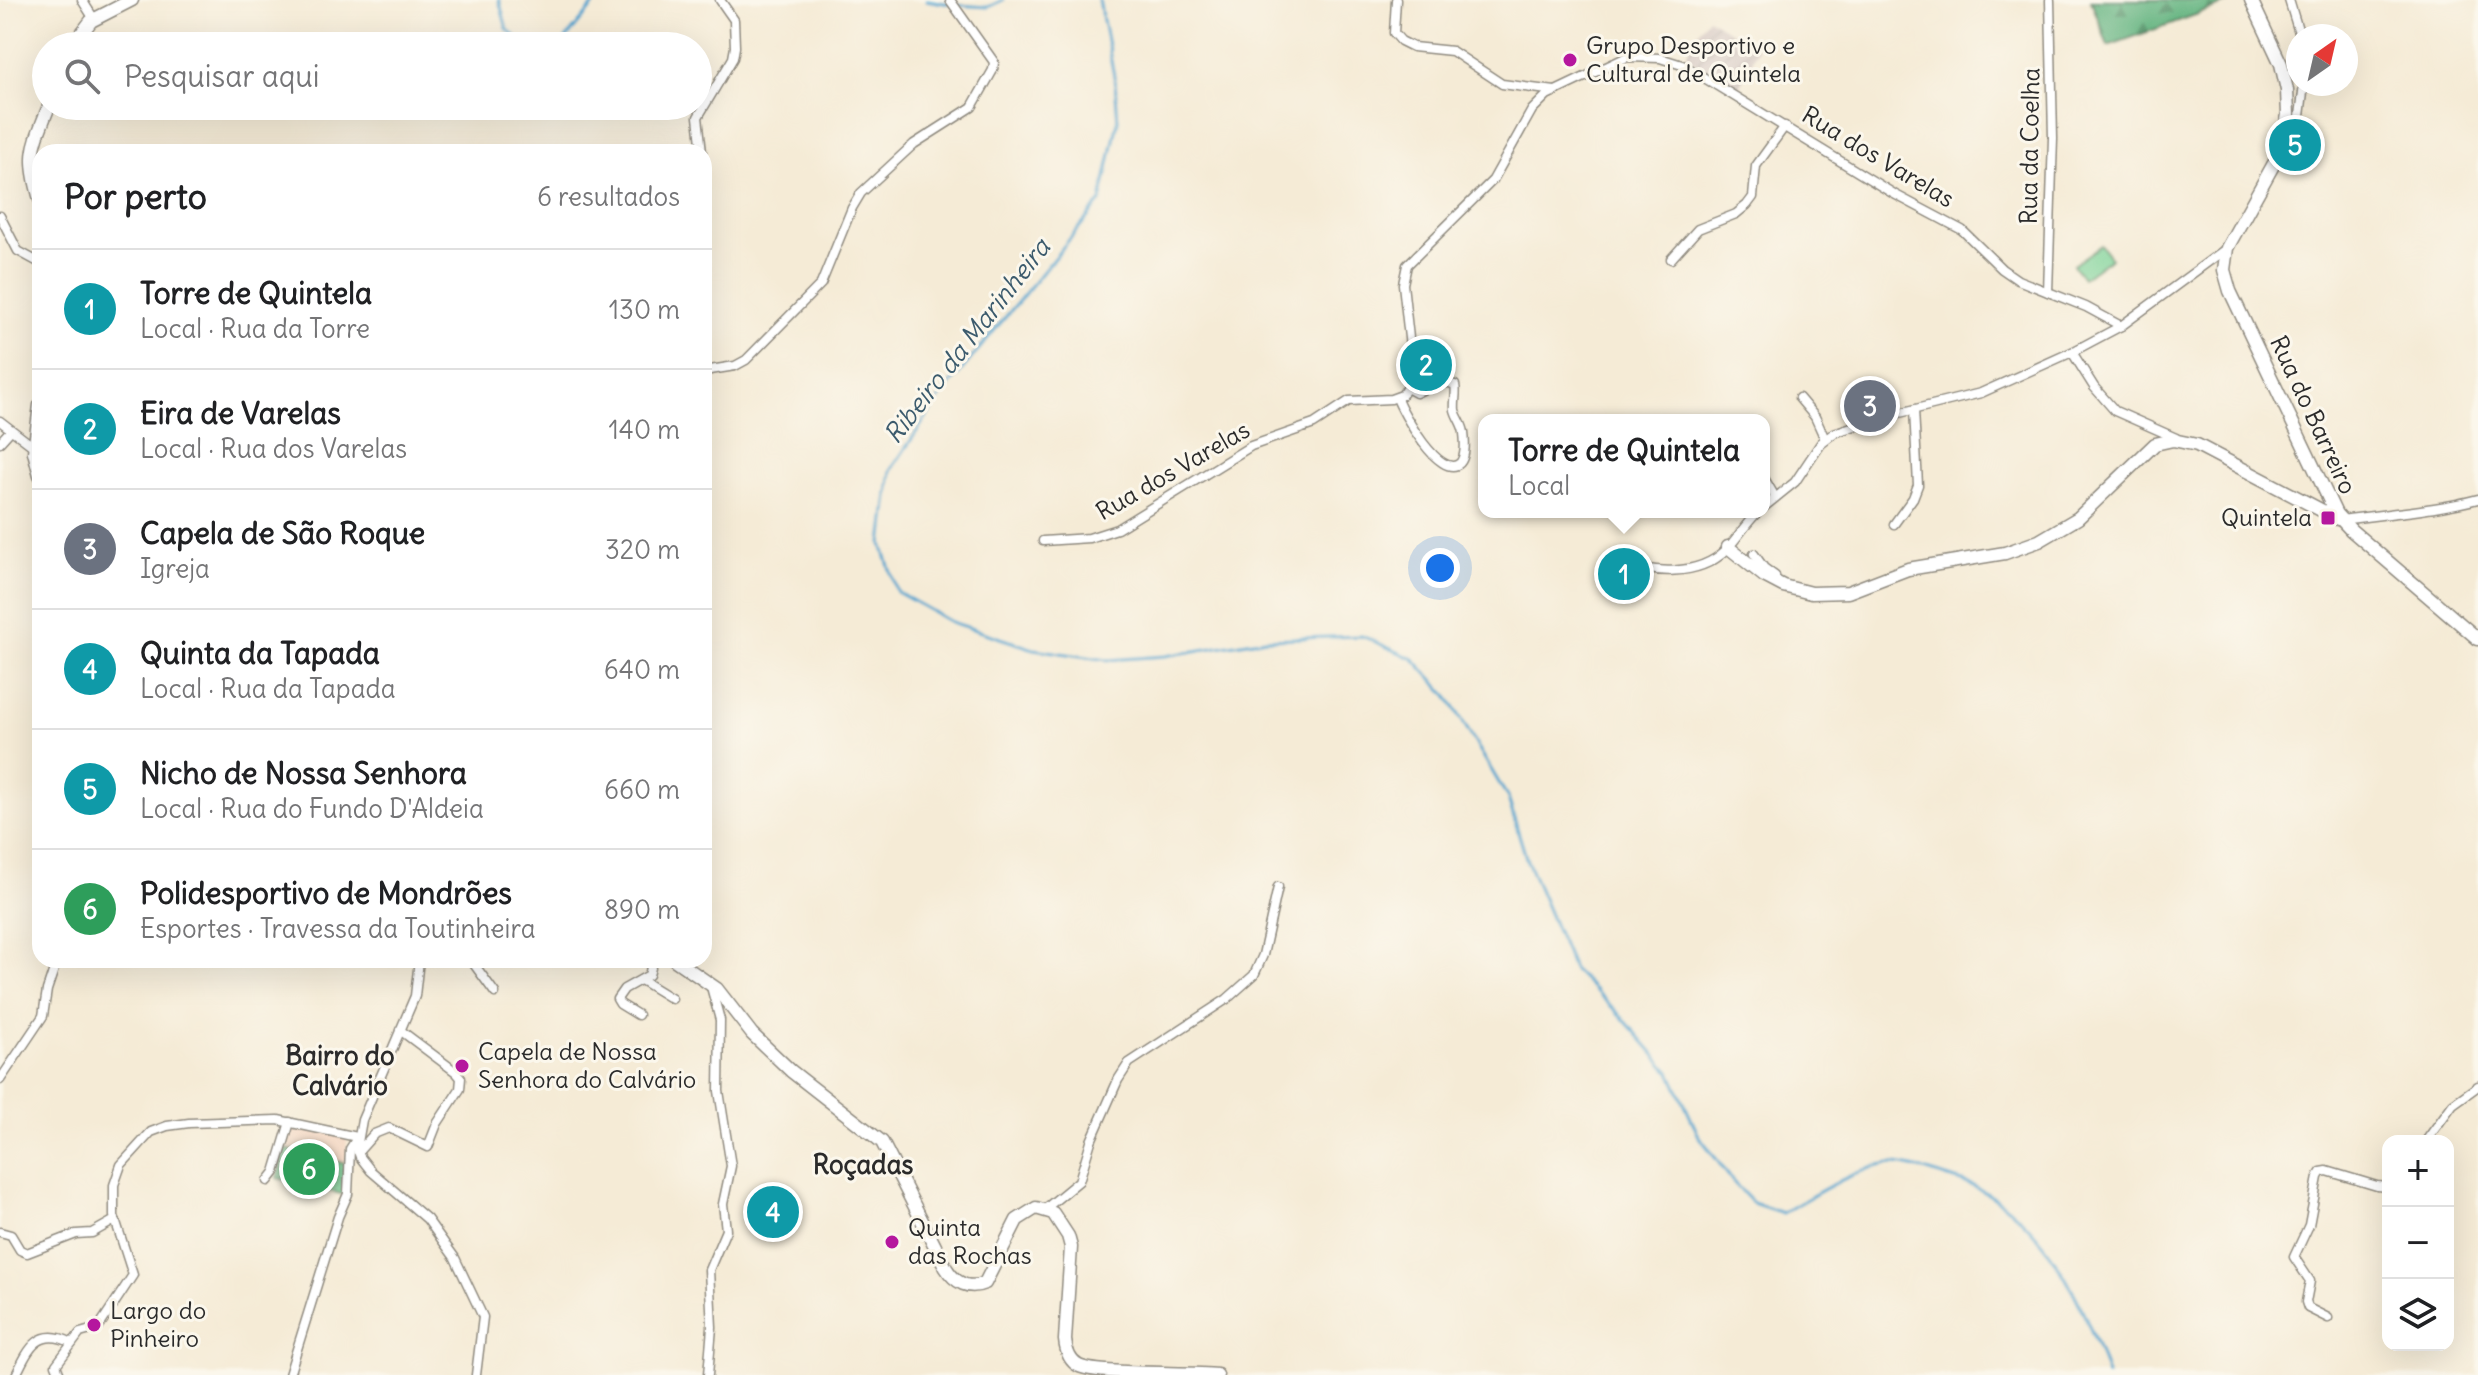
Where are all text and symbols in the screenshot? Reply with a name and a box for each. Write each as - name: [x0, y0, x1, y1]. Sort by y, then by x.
- north arrow: [2286, 24, 2358, 96]
- place label: Grupo Desportivo e Cultural de Quintela: [1586, 30, 1801, 88]
- search box: [32, 32, 712, 120]
- marker: Grupo Desportivo e Cultural de Quintela: [1561, 51, 1579, 69]
- icon: search: [60, 54, 104, 98]
- text: Pesquisar aqui: [124, 57, 320, 95]
- street label: Rua da Coelha: [2013, 67, 2045, 225]
- street label: Rua dos Varelas: [1797, 99, 1960, 213]
- pin: 5: [2269, 115, 2321, 175]
- text: Por perto: [64, 175, 207, 218]
- text: 6 resultados: [537, 180, 680, 213]
- water label: Ribeiro da Marinheira: [876, 231, 1058, 450]
- text: Torre de Quintela: [140, 274, 372, 312]
- text: 1: [85, 293, 95, 326]
- text: 130 m: [609, 293, 680, 326]
- text: Local · Rua da Torre: [140, 312, 370, 345]
- street label: Rua do Barreiro: [2264, 331, 2364, 499]
- pin: 2: [1400, 335, 1452, 395]
- pin: 3: [1844, 376, 1896, 436]
- text: Eira de Varelas: [140, 394, 341, 432]
- text: 2: [83, 413, 97, 446]
- text: 140 m: [609, 413, 680, 446]
- street label: Rua dos Varelas: [1090, 414, 1255, 526]
- popup: [1478, 414, 1770, 518]
- text: Torre de Quintela: [1508, 431, 1740, 469]
- text: Local · Rua dos Varelas: [140, 432, 407, 465]
- text: Local: [1508, 469, 1570, 502]
- place label: Quintela: [2221, 502, 2312, 532]
- marker: Quintela: [2319, 509, 2337, 527]
- text: Capela de São Roque: [140, 514, 425, 552]
- text: 3: [83, 533, 97, 566]
- text: 320 m: [605, 533, 680, 566]
- pin: 1: [1598, 544, 1650, 604]
- your location: [1420, 548, 1460, 588]
- text: Igreja: [140, 552, 210, 585]
- text: Quinta da Tapada: [140, 634, 380, 672]
- text: 4: [82, 653, 98, 686]
- text: 640 m: [604, 653, 680, 686]
- text: Local · Rua da Tapada: [140, 672, 396, 705]
- text: Nicho de Nossa Senhora: [140, 754, 467, 792]
- text: 5: [83, 773, 97, 806]
- text: 660 m: [604, 773, 680, 806]
- text: Local · Rua do Fundo D'Aldeia: [140, 792, 484, 825]
- text: Polidesportivo de Mondrões: [140, 874, 512, 912]
- text: 6: [82, 893, 98, 926]
- text: 890 m: [604, 893, 680, 926]
- text: Esportes · Travessa da Toutinheira: [140, 912, 536, 945]
- place label: Capela de Nossa Senhora do Calvário: [478, 1036, 696, 1094]
- district label: Bairro do Calvário: [285, 1039, 395, 1102]
- marker: Capela de Nossa Senhora do Calvário: [453, 1057, 471, 1075]
- map controls: [2382, 1135, 2454, 1351]
- button: +: [2382, 1135, 2454, 1207]
- pin: 6: [283, 1139, 335, 1199]
- district label: Roçadas: [813, 1148, 913, 1181]
- pin: 4: [747, 1182, 799, 1242]
- button: −: [2382, 1207, 2454, 1279]
- place label: Quinta das Rochas: [908, 1212, 1032, 1270]
- marker: Quinta das Rochas: [883, 1233, 901, 1251]
- button: layers: [2382, 1279, 2454, 1351]
- place label: Largo do Pinheiro: [110, 1295, 206, 1353]
- marker: Largo do Pinheiro: [85, 1316, 103, 1334]

